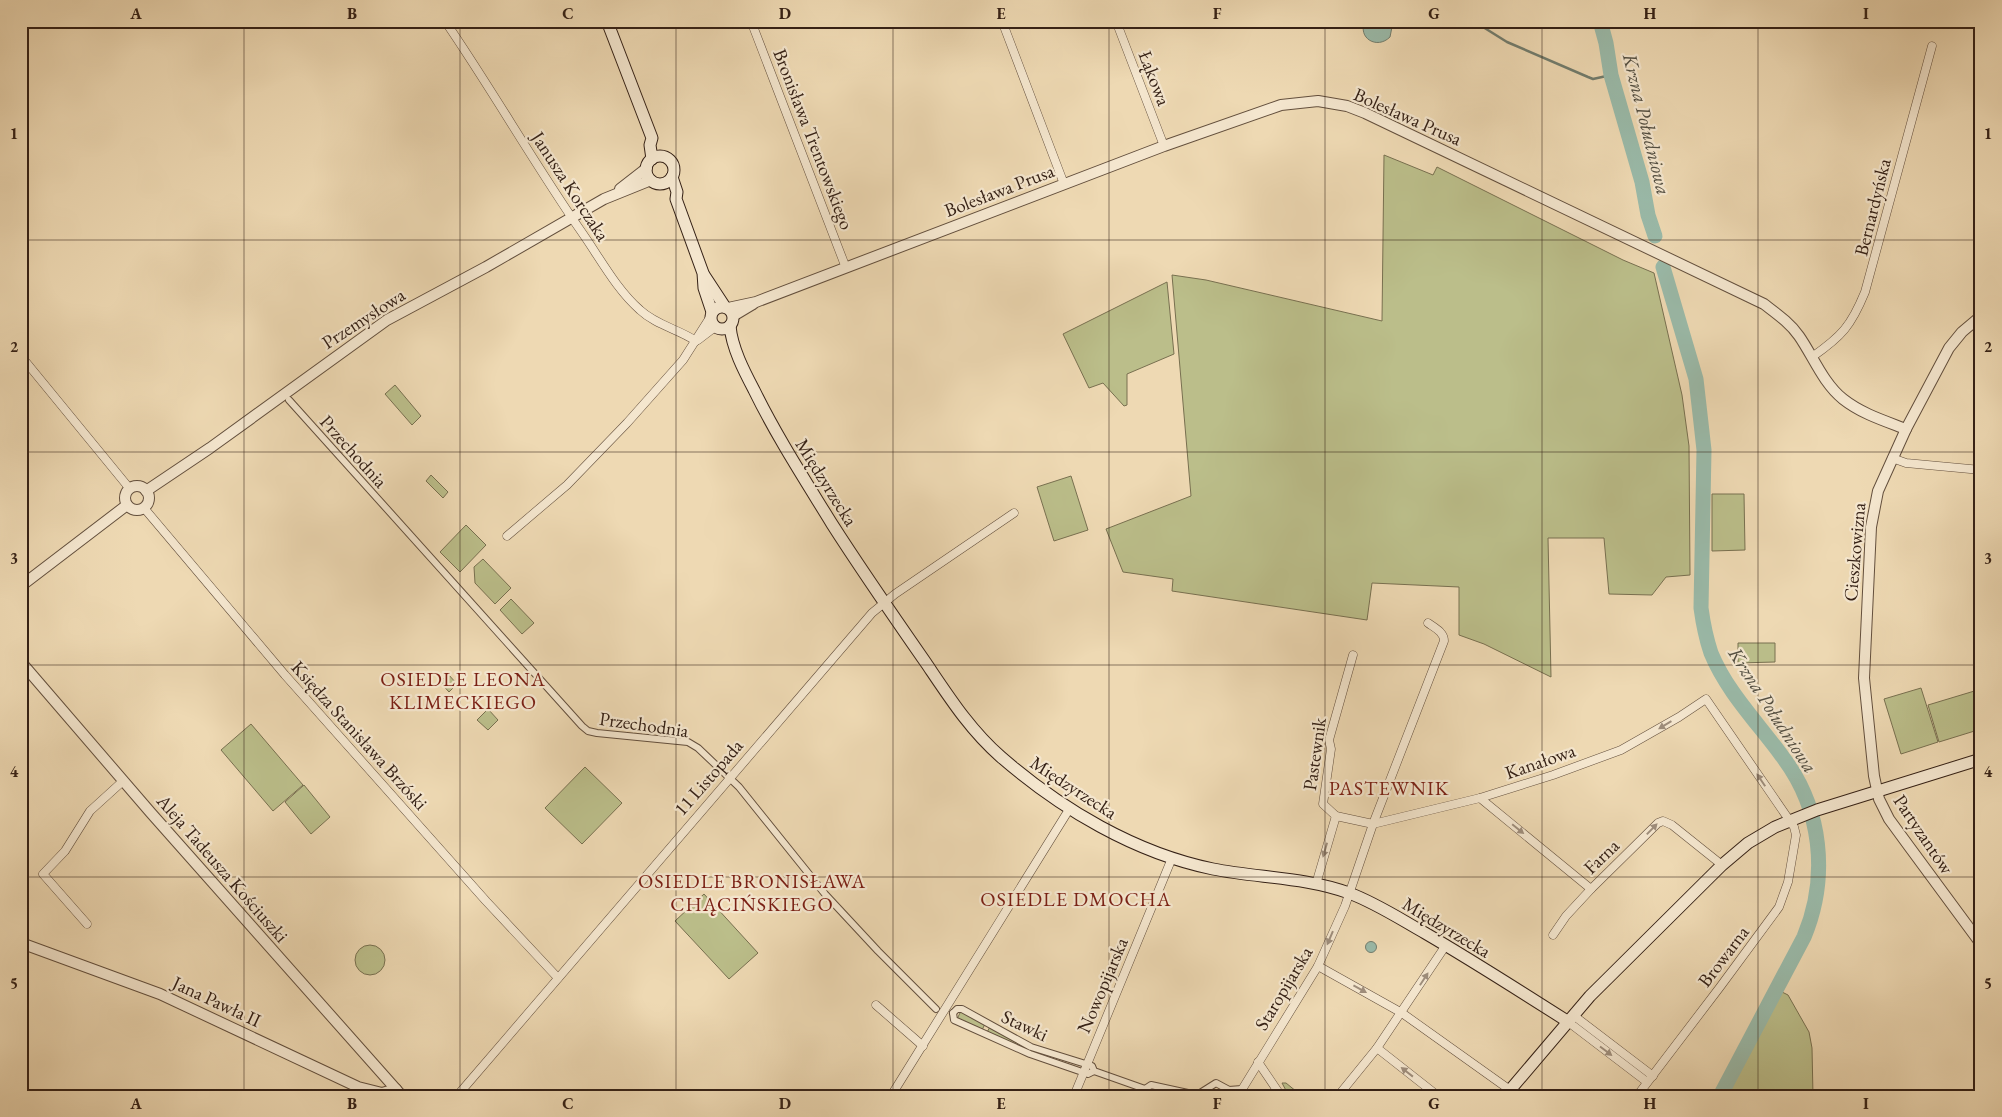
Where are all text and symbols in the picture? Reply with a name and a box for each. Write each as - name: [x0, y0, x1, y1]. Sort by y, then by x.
- text: A: [129, 3, 142, 24]
- text: B: [347, 3, 357, 24]
- text: C: [562, 3, 574, 24]
- text: D: [779, 3, 791, 24]
- text: E: [996, 3, 1006, 24]
- text: F: [1213, 3, 1222, 24]
- text: G: [1428, 3, 1440, 24]
- text: H: [1644, 3, 1657, 24]
- text: I: [1863, 3, 1869, 24]
- street label: Bronisława Trentowskiego: [767, 45, 860, 233]
- street label: Łąkowa: [1133, 47, 1177, 110]
- water label: Krzna Południowa: [1617, 50, 1677, 197]
- street label: Bolesława Prusa: [1350, 82, 1466, 152]
- text: 1: [10, 123, 18, 144]
- text: 1: [1984, 123, 1992, 144]
- street label: Janusza Korczaka: [525, 125, 616, 246]
- street label: Bernardyńska: [1848, 155, 1897, 258]
- street label: Bolesława Prusa: [941, 158, 1058, 223]
- street label: Przemysłowa: [317, 282, 410, 355]
- text: 2: [10, 336, 19, 357]
- text: 2: [1984, 336, 1993, 357]
- street label: Przechodnia: [314, 410, 393, 493]
- street label: Międzyrzecka: [790, 434, 864, 531]
- street label: Cieszkowizna: [1838, 501, 1871, 603]
- text: 3: [10, 548, 18, 569]
- text: 3: [1984, 548, 1992, 569]
- water label: Krzna Południowa: [1722, 641, 1823, 778]
- street label: Księdza Stanisława Brzóski: [286, 655, 434, 816]
- district label: OSIEDLE LEONA KLIMECKIEGO: [380, 666, 546, 715]
- street label: Przechodnia: [598, 706, 691, 743]
- street label: Pastewnik: [1297, 715, 1332, 792]
- one-way arrow: [1658, 721, 1671, 730]
- street label: 11 Listopada: [668, 734, 749, 821]
- street label: Kanałowa: [1502, 738, 1579, 785]
- street label: Międzyrzecka: [1025, 750, 1122, 825]
- text: 4: [10, 761, 19, 782]
- text: 4: [1984, 761, 1993, 782]
- one-way arrow: [1756, 773, 1766, 787]
- district label: PASTEWNIK: [1329, 775, 1449, 801]
- street label: Aleja Tadeusza Kościuszki: [151, 788, 294, 948]
- street label: Partyzantów: [1888, 790, 1960, 880]
- one-way arrow: [1511, 823, 1524, 834]
- one-way arrow: [1645, 823, 1657, 835]
- street label: Farna: [1578, 833, 1625, 879]
- one-way arrow: [1321, 842, 1329, 857]
- district label: OSIEDLE BRONISŁAWA CHĄCIŃSKIEGO: [638, 868, 866, 917]
- district label: OSIEDLE DMOCHA: [980, 886, 1172, 912]
- street label: Międzyrzecka: [1398, 891, 1496, 964]
- street label: Browarna: [1692, 920, 1755, 992]
- one-way arrow: [1326, 931, 1334, 945]
- street label: Nowopijarska: [1071, 933, 1134, 1037]
- street label: Staropijarska: [1249, 941, 1318, 1035]
- street label: Jana Pawła II: [167, 969, 266, 1033]
- one-way arrow: [1420, 972, 1429, 986]
- text: 5: [10, 973, 18, 994]
- text: 5: [1984, 973, 1992, 994]
- one-way arrow: [1353, 985, 1368, 993]
- street label: Stawki: [997, 1004, 1052, 1047]
- one-way arrow: [1599, 1045, 1612, 1056]
- one-way arrow: [1401, 1067, 1414, 1077]
- text: A: [129, 1093, 142, 1114]
- text: B: [347, 1093, 357, 1114]
- text: C: [562, 1093, 574, 1114]
- text: D: [779, 1093, 791, 1114]
- text: E: [996, 1093, 1006, 1114]
- text: F: [1213, 1093, 1222, 1114]
- text: G: [1428, 1093, 1440, 1114]
- text: H: [1644, 1093, 1657, 1114]
- text: I: [1863, 1093, 1869, 1114]

